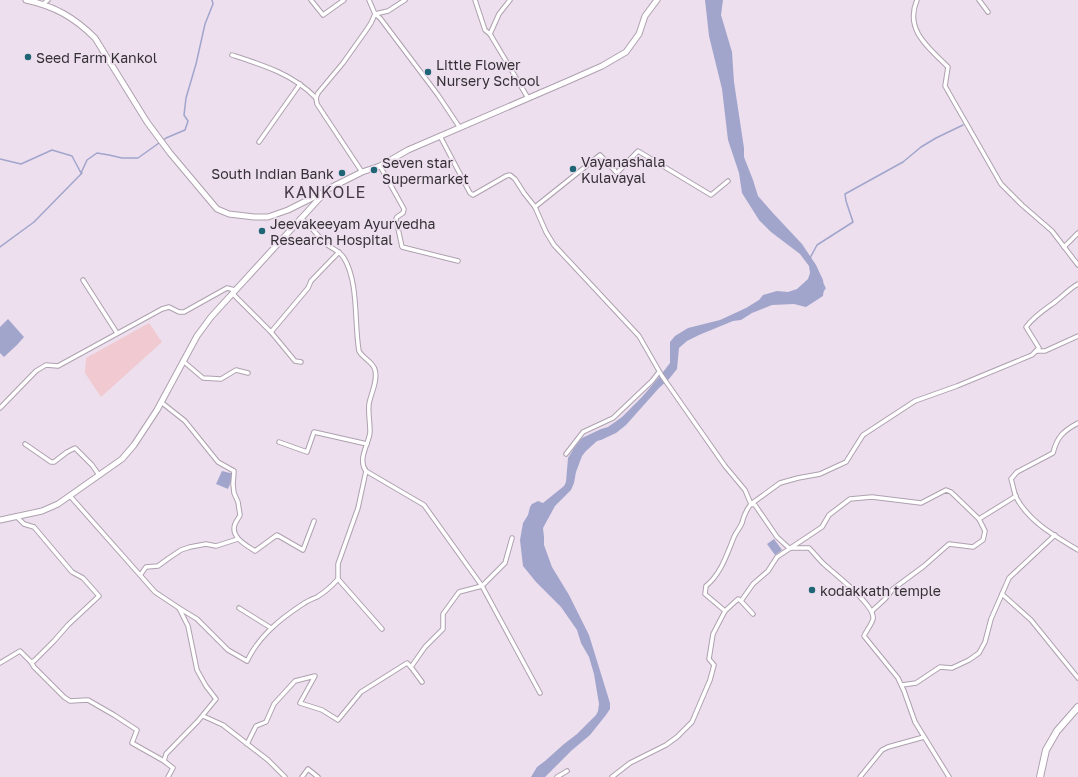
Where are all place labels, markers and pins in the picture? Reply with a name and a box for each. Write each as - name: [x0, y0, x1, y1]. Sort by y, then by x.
- place label: Seed Farm Kankol: [36, 49, 157, 66]
- marker: Seed Farm Kankol: [23, 52, 33, 62]
- place label: Little Flower Nursery School: [436, 56, 540, 89]
- marker: Little Flower Nursery School: [423, 67, 433, 77]
- place label: Vayanashala Kulavayal: [581, 153, 665, 186]
- place label: Seven star Supermarket: [382, 154, 469, 187]
- marker: Vayanashala Kulavayal: [568, 164, 578, 174]
- place label: South Indian Bank: [211, 165, 334, 182]
- marker: Seven star Supermarket: [369, 165, 379, 175]
- marker: South Indian Bank: [337, 168, 347, 178]
- place label: Jeevakeeyam Ayurvedha Research Hospital: [270, 215, 435, 248]
- marker: Jeevakeeyam Ayurvedha Research Hospital: [257, 226, 267, 236]
- place label: kodakkath temple: [820, 582, 941, 599]
- marker: kodakkath temple: [807, 585, 817, 595]

